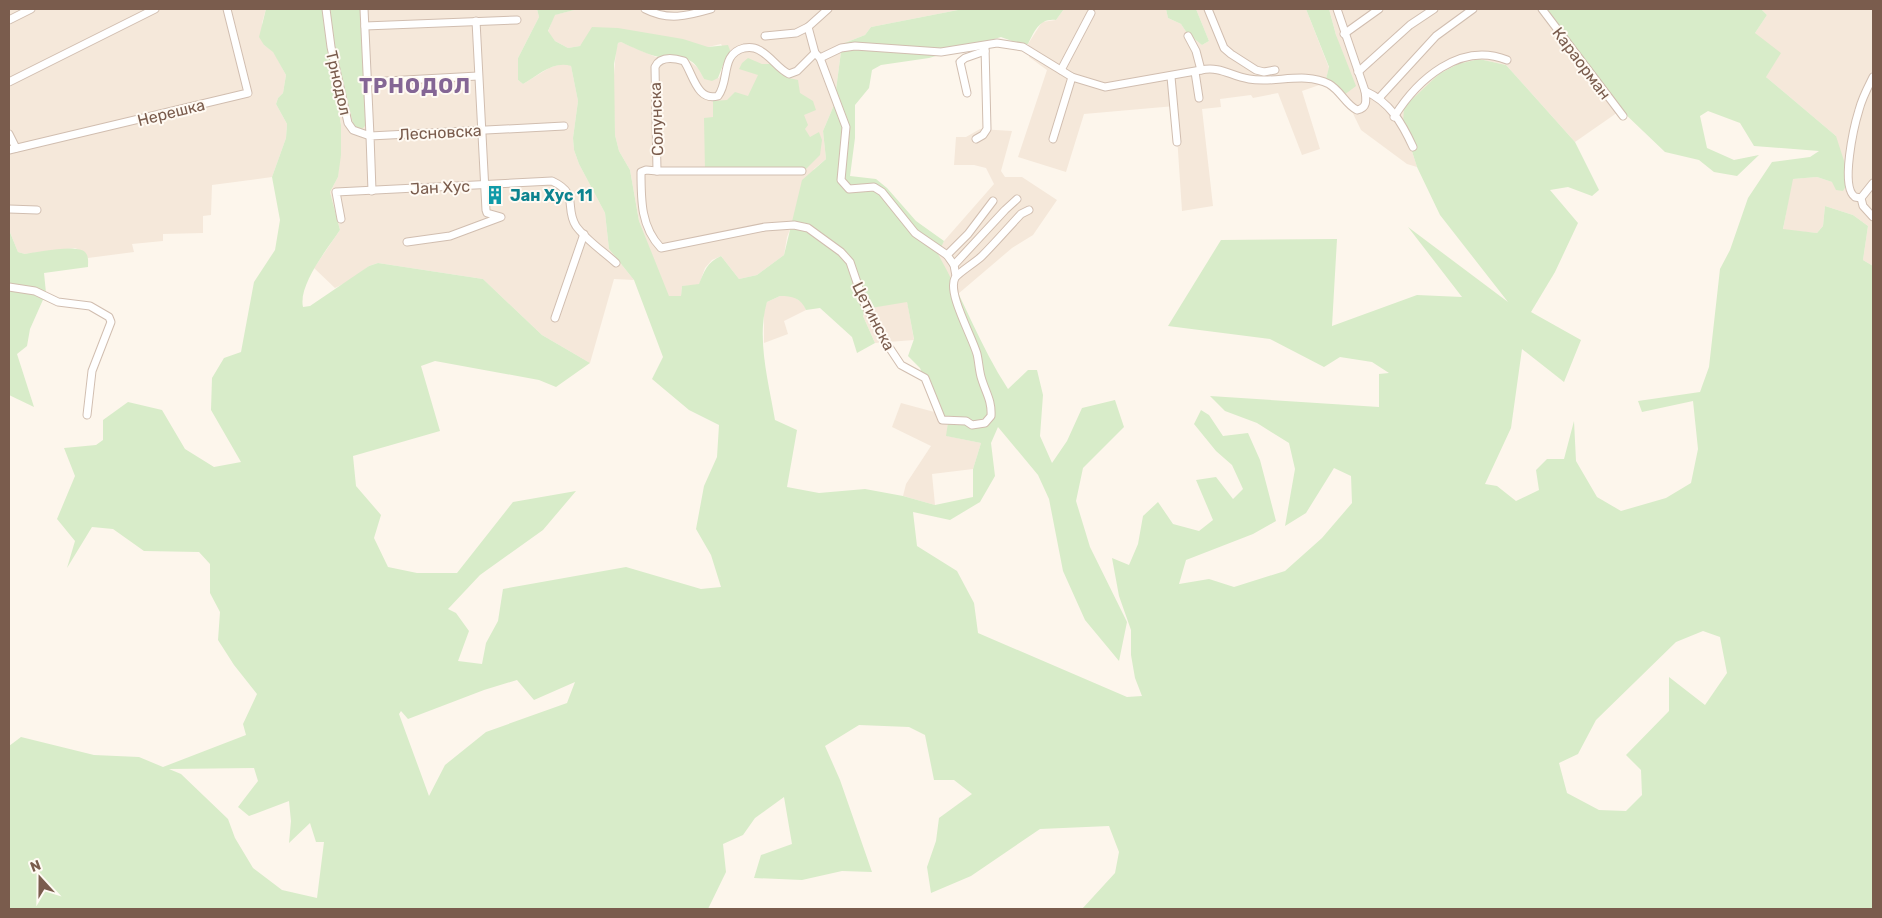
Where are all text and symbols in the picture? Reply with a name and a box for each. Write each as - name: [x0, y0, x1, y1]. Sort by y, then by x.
- street label: Караорман: [1548, 23, 1615, 103]
- street label: Трнодол: [322, 49, 355, 117]
- district label: ТРНОДОЛ: [359, 73, 471, 98]
- street label: Солунска: [646, 82, 667, 156]
- street label: Нерешка: [135, 95, 207, 130]
- street label: Лесновска: [398, 121, 482, 144]
- street label: Јан Хус: [410, 176, 471, 199]
- building icon: Јан Хус 11: [484, 184, 506, 206]
- place label: Јан Хус 11: [510, 186, 593, 205]
- street label: Цетинска: [848, 279, 899, 354]
- north arrow: [15, 853, 65, 903]
- text: N: [28, 857, 43, 876]

